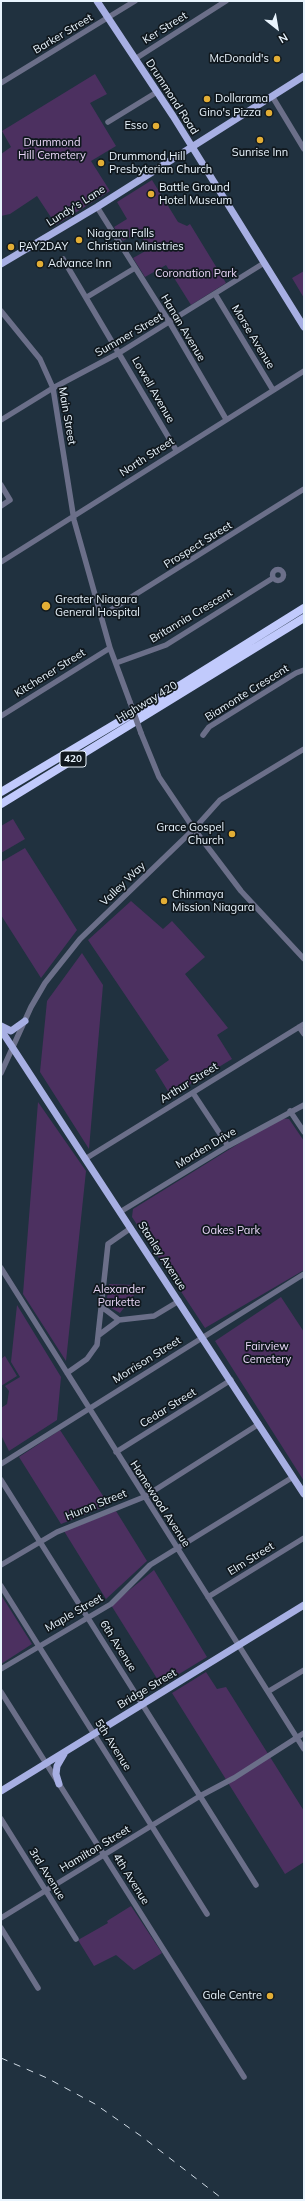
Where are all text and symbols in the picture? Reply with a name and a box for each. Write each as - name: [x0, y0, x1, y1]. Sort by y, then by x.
- north arrow: [257, 8, 297, 48]
- street label: Ker Street: [140, 9, 190, 47]
- street label: Barker Street: [31, 11, 95, 57]
- text: N: [276, 30, 290, 46]
- place label: McDonald's: [209, 52, 269, 66]
- marker: McDonald's: [272, 54, 282, 64]
- street label: Drummond Road: [143, 57, 201, 137]
- place label: Dollarama: [215, 92, 268, 106]
- marker: Dollarama: [202, 94, 212, 104]
- place label: Gino's Pizza: [199, 106, 261, 120]
- marker: Gino's Pizza: [264, 108, 274, 118]
- place label: Esso: [124, 119, 148, 133]
- marker: Esso: [151, 121, 161, 131]
- marker: Sunrise Inn: [255, 135, 265, 145]
- park label: Drummond Hill Cemetery: [18, 136, 86, 162]
- place label: Sunrise Inn: [232, 146, 288, 160]
- place label: Drummond Hill Presbyterian Church: [109, 150, 212, 176]
- marker: Drummond Hill Presbyterian Church: [96, 158, 106, 168]
- place label: Battle Ground Hotel Museum: [159, 181, 232, 207]
- street label: Lundy's Lane: [44, 183, 108, 229]
- marker: Battle Ground Hotel Museum: [146, 189, 156, 199]
- place label: Niagara Falls Christian Ministries: [87, 227, 184, 253]
- marker: Niagara Falls Christian Ministries: [74, 235, 84, 245]
- place label: PAY2DAY: [19, 240, 68, 254]
- marker: PAY2DAY: [6, 242, 16, 252]
- place label: Advance Inn: [48, 257, 111, 271]
- marker: Advance Inn: [35, 259, 45, 269]
- park label: Coronation Park: [155, 267, 237, 281]
- street label: Hanan Avenue: [158, 292, 208, 364]
- street label: Morse Avenue: [229, 303, 277, 371]
- street label: Summer Street: [93, 310, 165, 360]
- street label: Lowell Avenue: [129, 355, 177, 425]
- street label: Main Street: [55, 386, 79, 446]
- street label: North Street: [117, 434, 177, 480]
- street label: Prospect Street: [161, 519, 235, 571]
- street label: Britannia Crescent: [147, 586, 235, 646]
- place label: Greater Niagara General Hospital: [55, 593, 140, 619]
- marker: Greater Niagara General Hospital: [40, 600, 52, 612]
- street label: Kitchener Street: [12, 646, 88, 700]
- street label: Biamonte Crescent: [203, 662, 291, 724]
- street label: Highway 420: [114, 679, 180, 725]
- road number: 420: [60, 751, 86, 767]
- place label: Grace Gospel Church: [156, 821, 224, 847]
- marker: Grace Gospel Church: [227, 829, 237, 839]
- street label: Valley Way: [98, 859, 148, 909]
- place label: Chinmaya Mission Niagara: [172, 888, 254, 914]
- marker: Chinmaya Mission Niagara: [159, 896, 169, 906]
- street label: Arthur Street: [157, 1060, 221, 1106]
- street label: Morden Drive: [173, 1125, 239, 1171]
- street label: Stanley Avenue: [135, 1219, 189, 1293]
- park label: Oakes Park: [202, 1224, 260, 1238]
- park label: Alexander Parkette: [93, 1283, 145, 1309]
- street label: Morrison Street: [111, 1334, 183, 1386]
- park label: Fairview Cemetery: [243, 1340, 291, 1366]
- street label: Cedar Street: [138, 1386, 198, 1430]
- street label: Homewood Avenue: [127, 1458, 193, 1550]
- street label: Huron Street: [64, 1487, 128, 1523]
- street label: Elm Street: [225, 1540, 277, 1578]
- street label: Maple Street: [43, 1591, 105, 1635]
- street label: 6th Avenue: [97, 1618, 139, 1674]
- street label: Bridge Street: [115, 1666, 179, 1712]
- street label: 5th Avenue: [92, 1717, 134, 1773]
- street label: Hamilton Street: [57, 1823, 133, 1875]
- street label: 3rd Avenue: [26, 1846, 68, 1902]
- street label: 4th Avenue: [110, 1851, 152, 1907]
- place label: Gale Centre: [203, 1989, 262, 2003]
- marker: Gale Centre: [265, 1991, 275, 2001]

